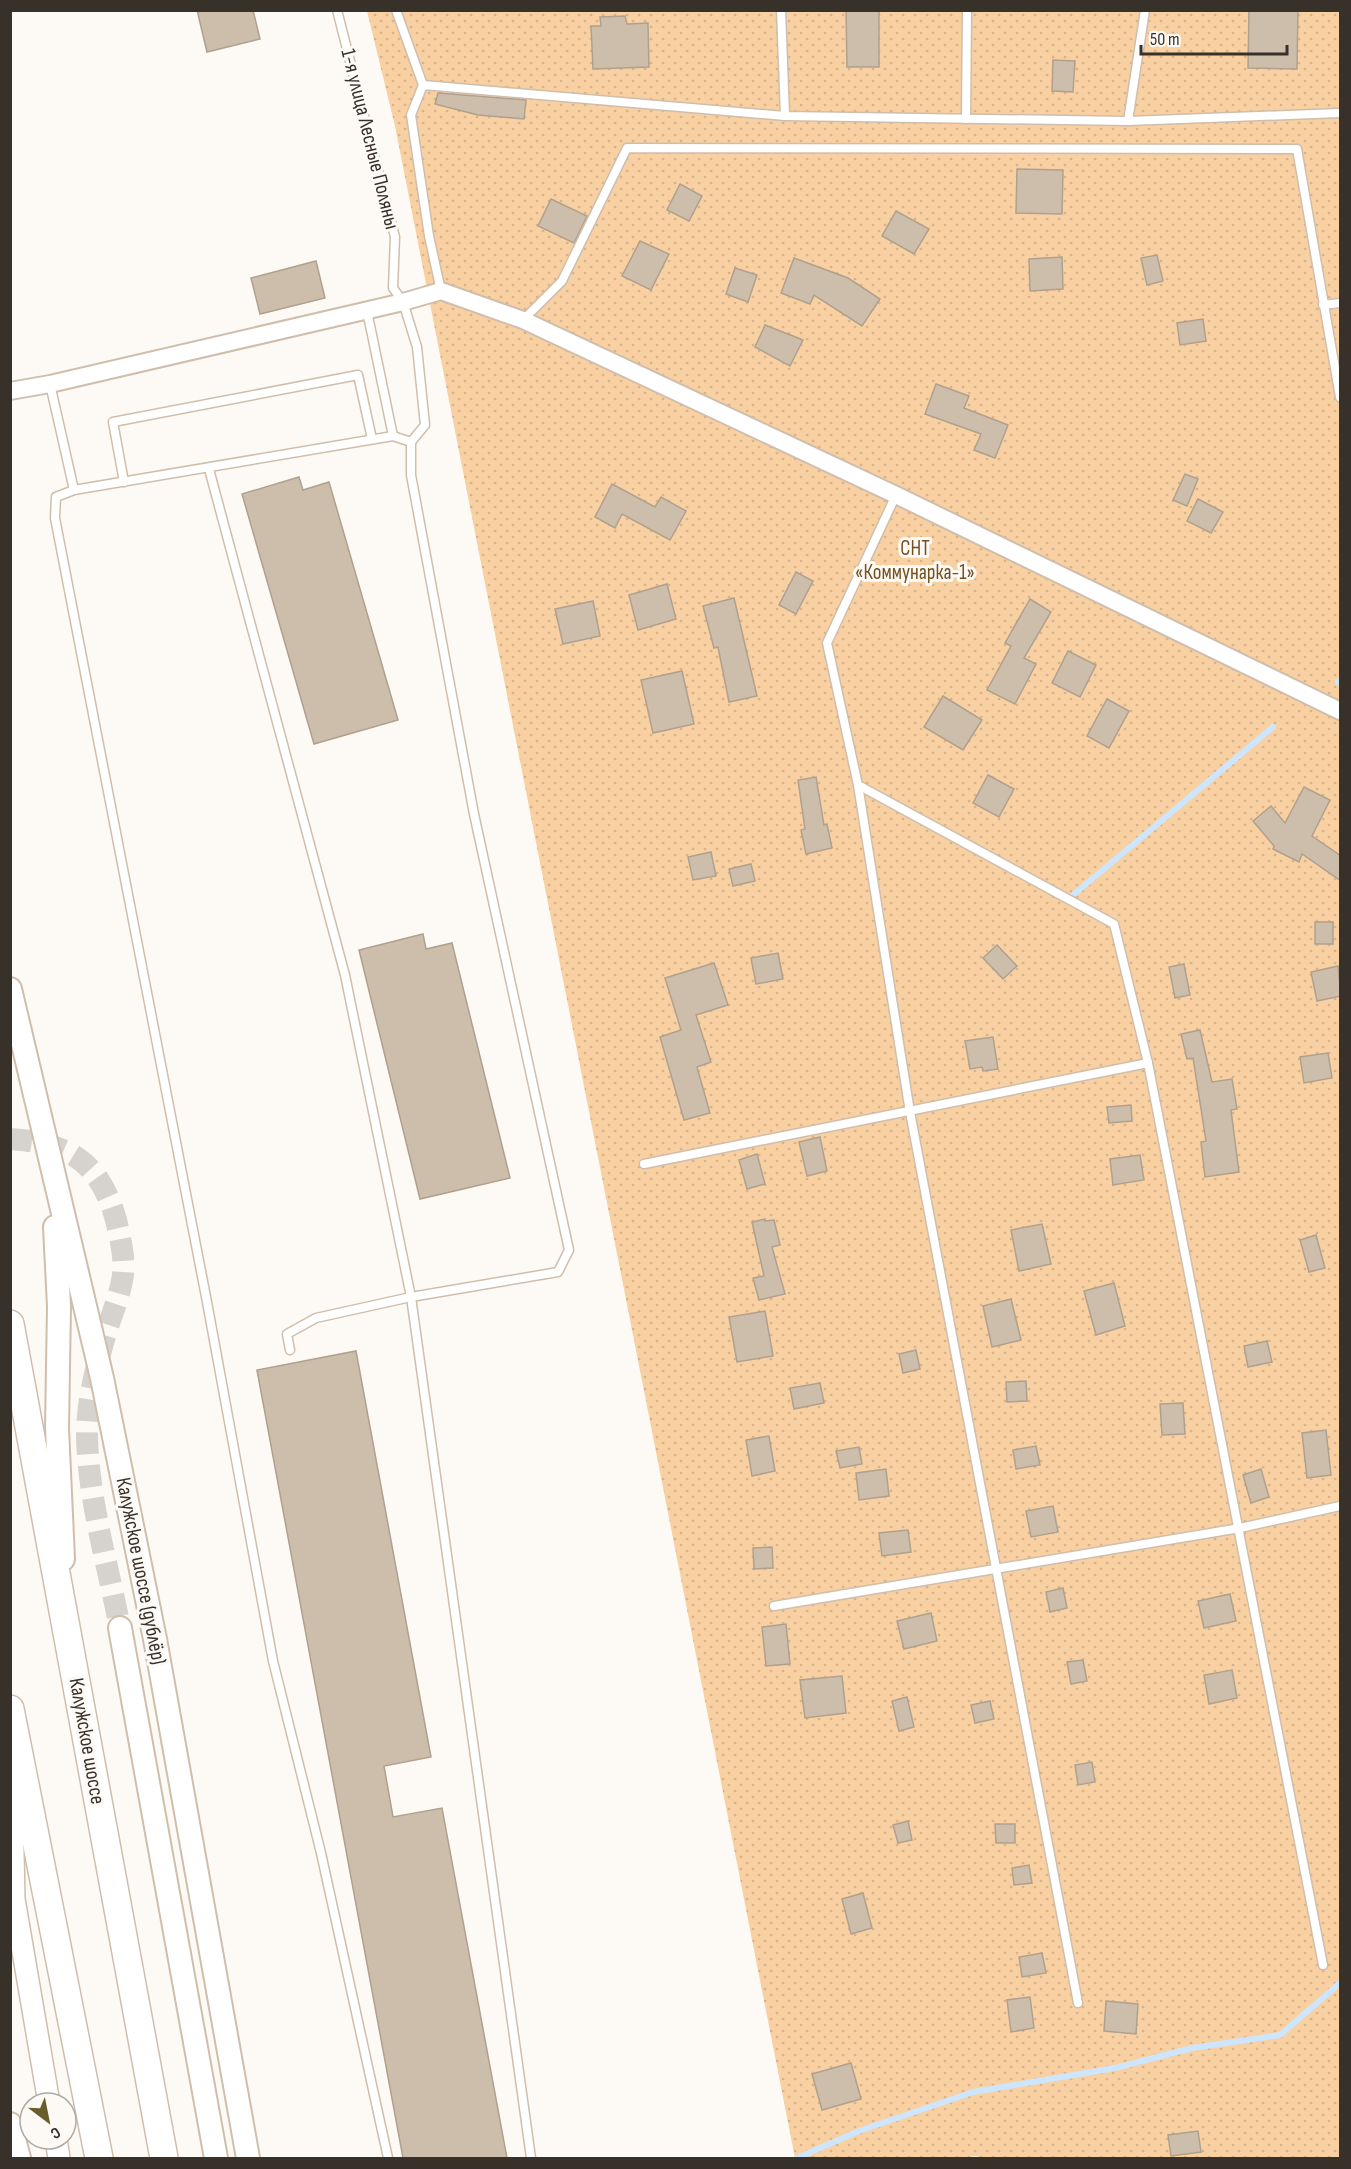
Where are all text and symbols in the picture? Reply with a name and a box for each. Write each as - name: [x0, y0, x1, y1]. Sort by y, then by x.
- scale bar: [1141, 18, 1286, 56]
- text: 50 m: [1150, 29, 1180, 50]
- street label: 1-я улица Лесные Поляны: [335, 46, 405, 232]
- park label: СНТ «Коммунарка-1»: [855, 536, 975, 585]
- street label: Калужское шоссе (дублёр): [111, 1475, 171, 1667]
- street label: Калужское шоссе: [64, 1676, 110, 1806]
- north arrow: [18, 2091, 78, 2151]
- text: С: [47, 2122, 64, 2143]

